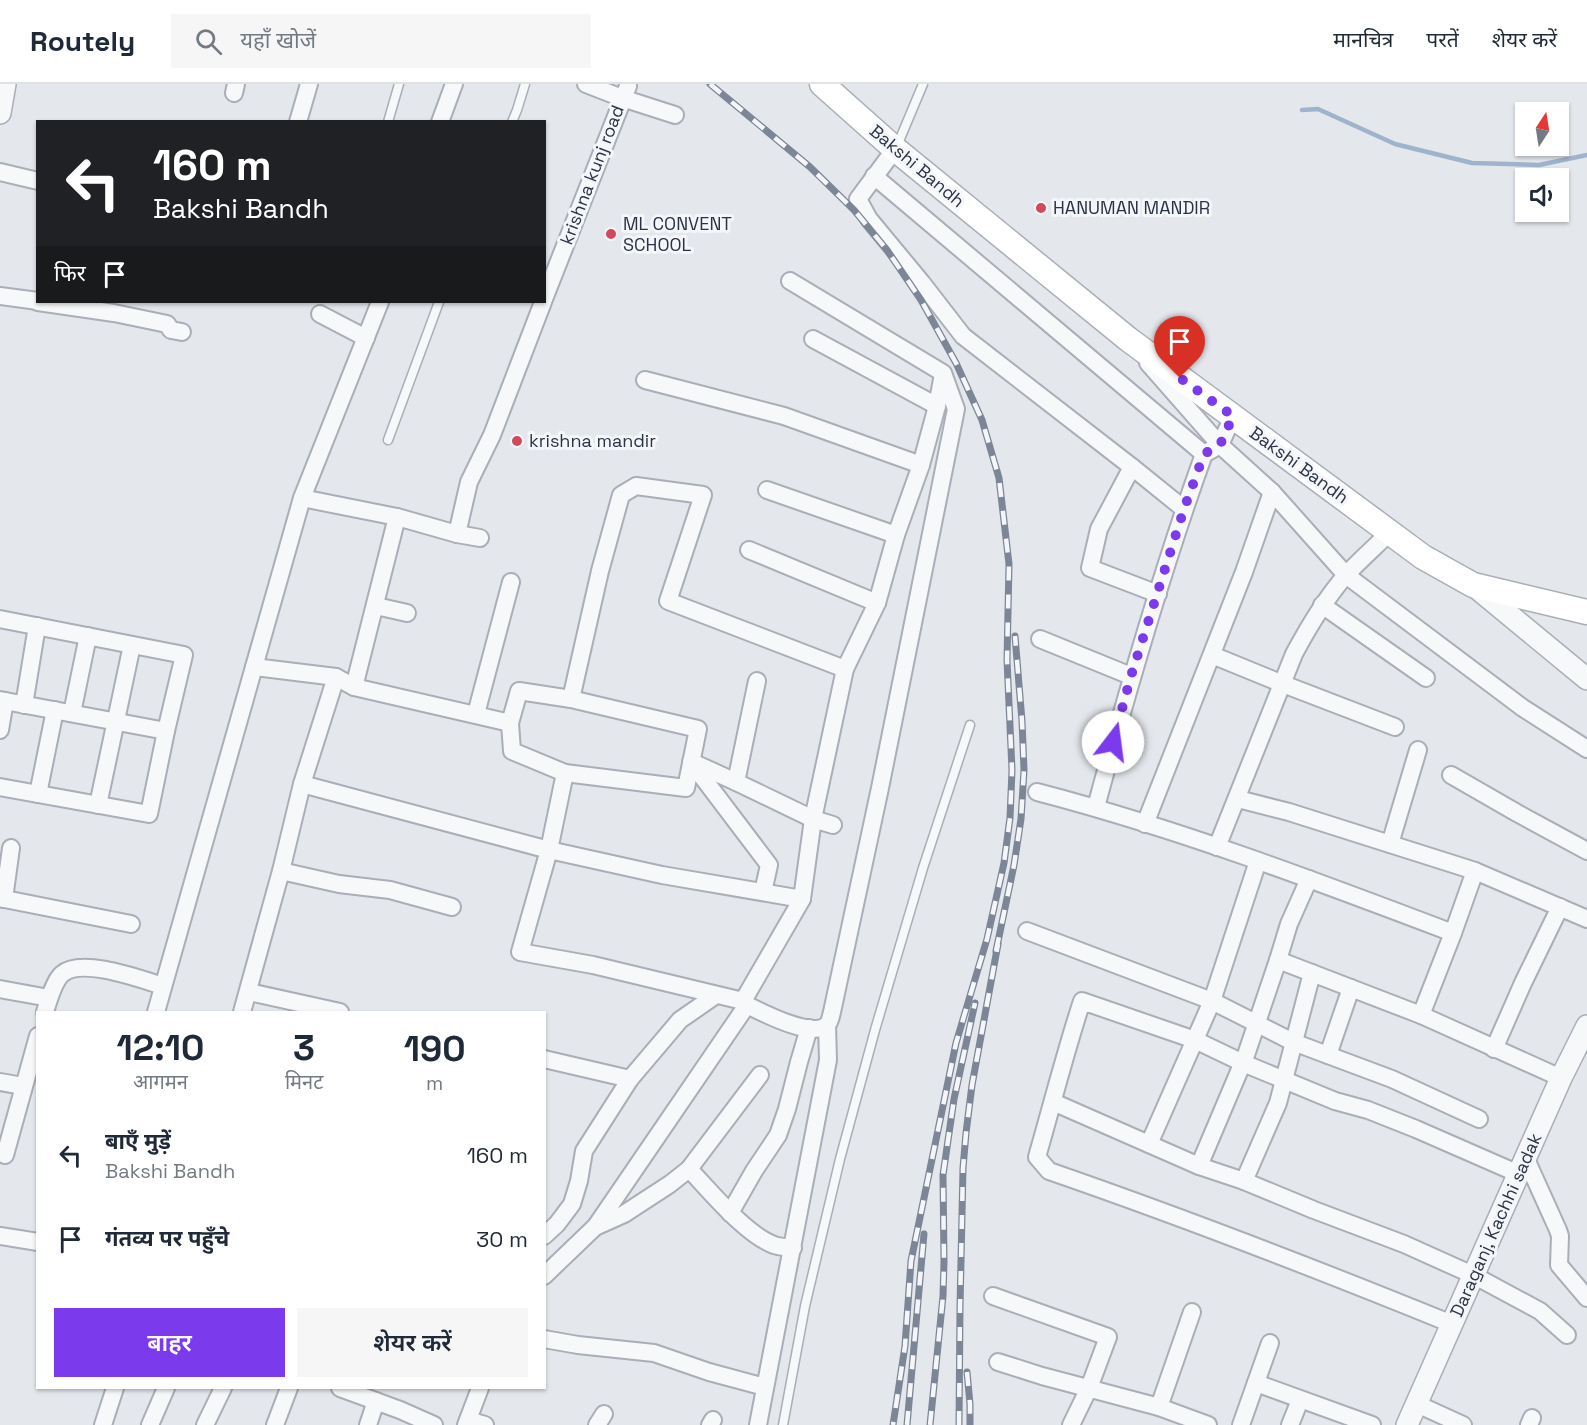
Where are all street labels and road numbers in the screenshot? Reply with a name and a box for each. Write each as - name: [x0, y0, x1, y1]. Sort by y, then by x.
- street label: krishna kunj road: [554, 102, 629, 248]
- street label: Bakshi Bandh: [865, 119, 970, 212]
- street label: Bakshi Bandh: [1245, 421, 1353, 508]
- street label: Daraganj, Kachhi sadak: [1445, 1129, 1547, 1320]

